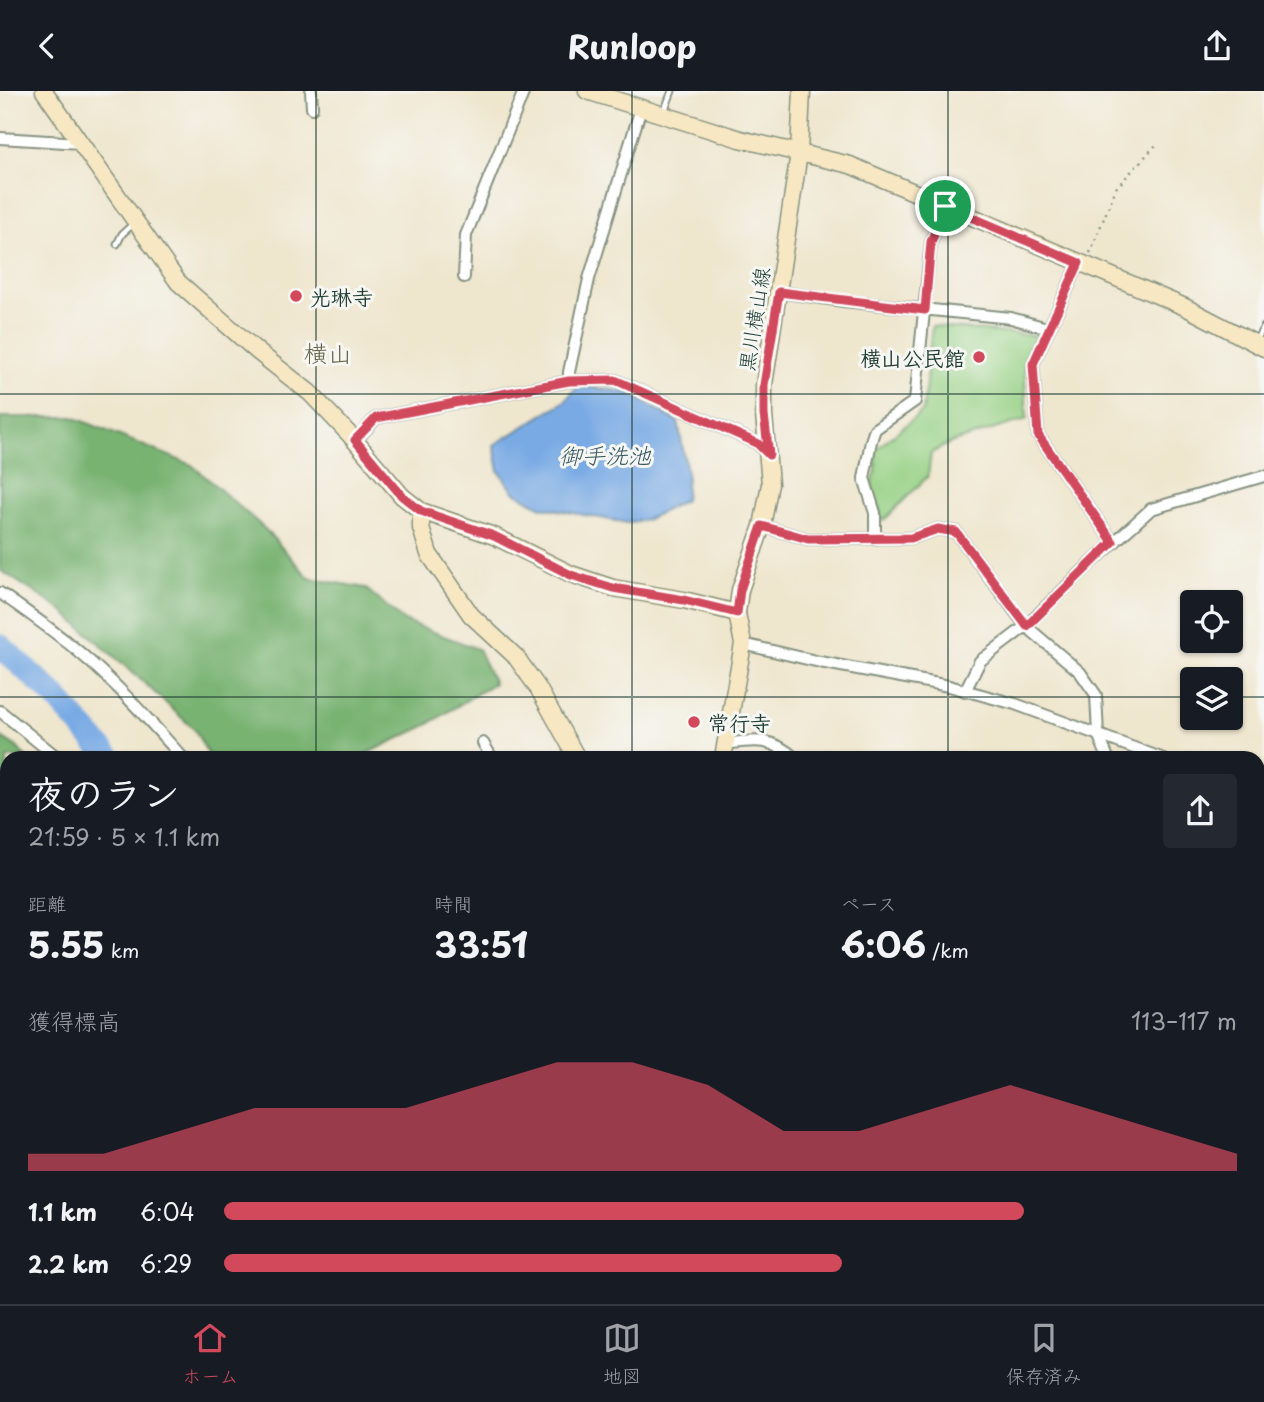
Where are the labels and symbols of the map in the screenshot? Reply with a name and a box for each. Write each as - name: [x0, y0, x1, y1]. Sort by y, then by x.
- pin: [915, 176, 975, 236]
- street label: 黒川横山線: [729, 265, 777, 373]
- place label: 光琳寺: [310, 280, 373, 312]
- marker: 光琳寺: [288, 288, 304, 304]
- district label: 横山: [304, 334, 352, 370]
- place label: 横山公民館: [860, 341, 965, 373]
- marker: 横山公民館: [971, 349, 987, 365]
- water label: 御手洗池: [559, 437, 652, 472]
- place label: 常行寺: [708, 706, 771, 738]
- marker: 常行寺: [686, 714, 702, 730]

